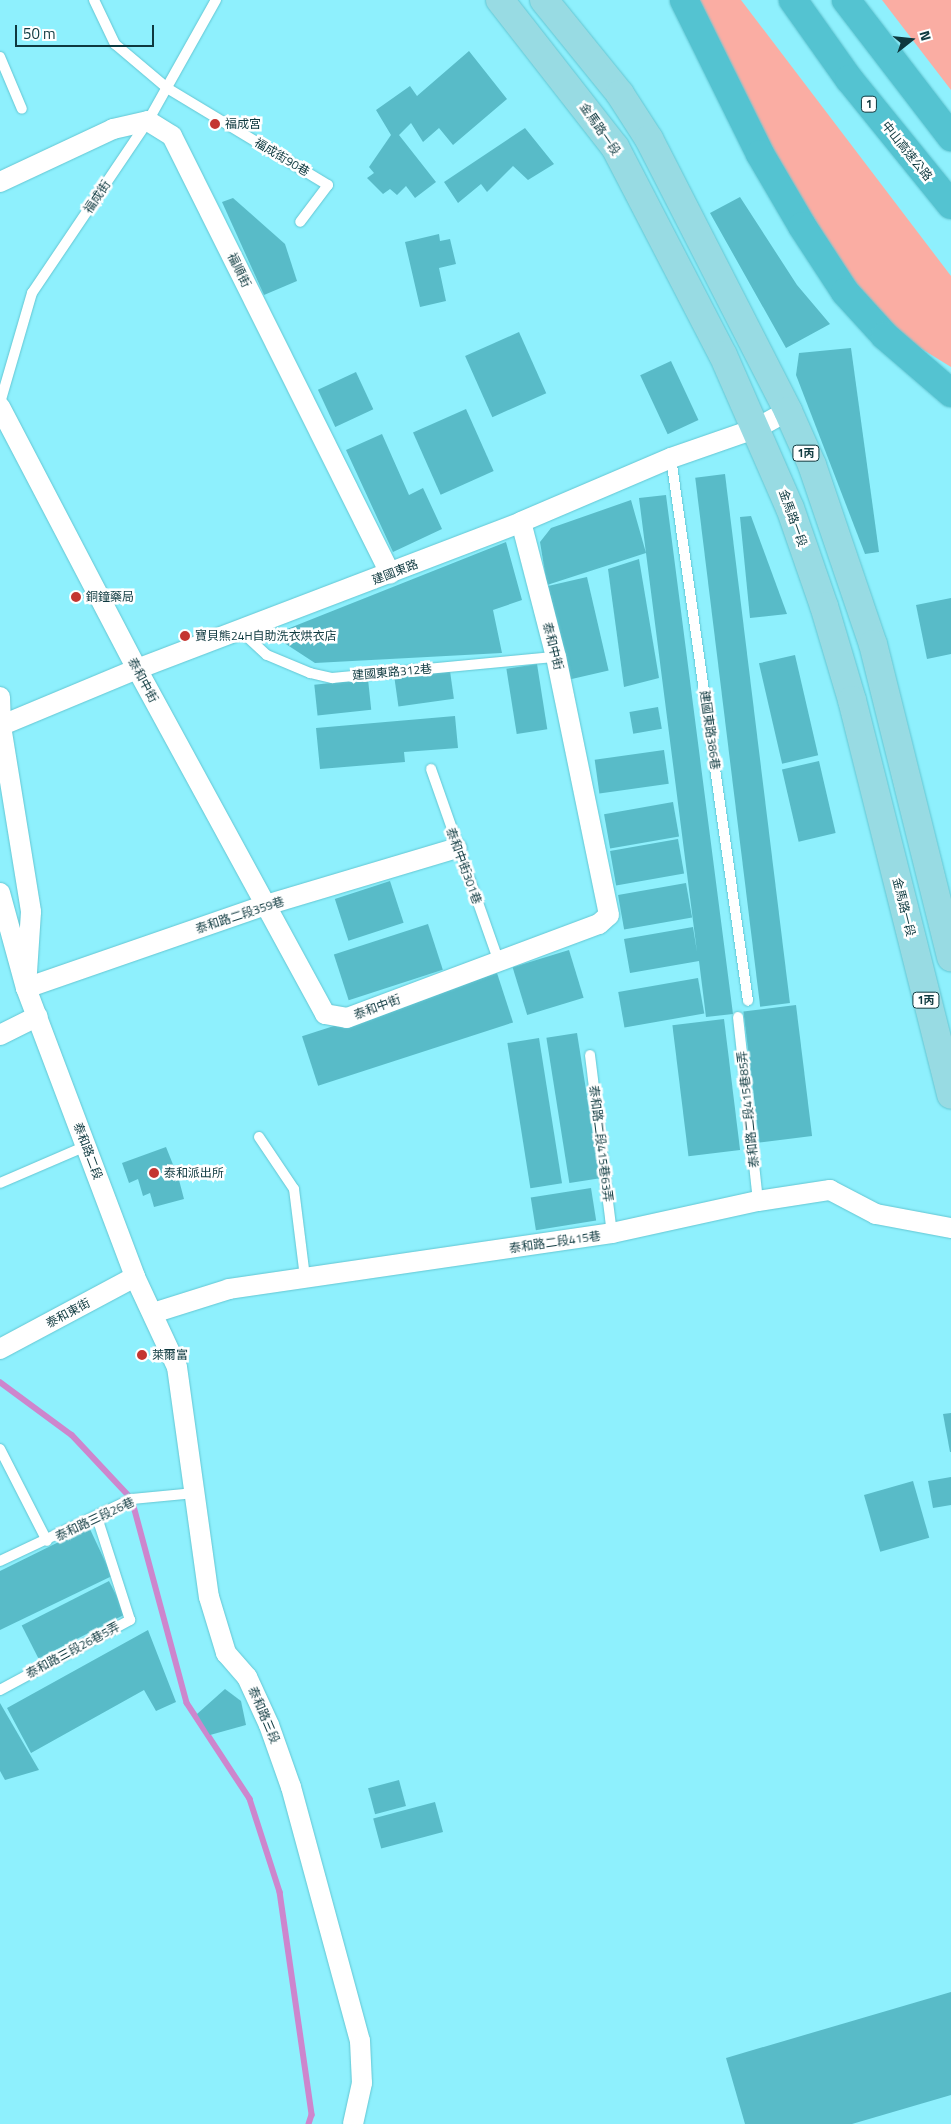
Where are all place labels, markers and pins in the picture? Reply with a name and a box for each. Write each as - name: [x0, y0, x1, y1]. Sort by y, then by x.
- place label: 福成宮: [225, 117, 261, 131]
- marker: 福成宮: [209, 118, 221, 130]
- place label: 銅鐘藥局: [86, 590, 134, 604]
- marker: 銅鐘藥局: [70, 591, 82, 603]
- place label: 寶貝熊24H自助洗衣烘衣店: [195, 629, 337, 643]
- marker: 寶貝熊24H自助洗衣烘衣店: [179, 630, 191, 642]
- place label: 泰和派出所: [164, 1166, 224, 1180]
- marker: 泰和派出所: [148, 1167, 160, 1179]
- place label: 萊爾富: [152, 1348, 188, 1362]
- marker: 萊爾富: [136, 1349, 148, 1361]

